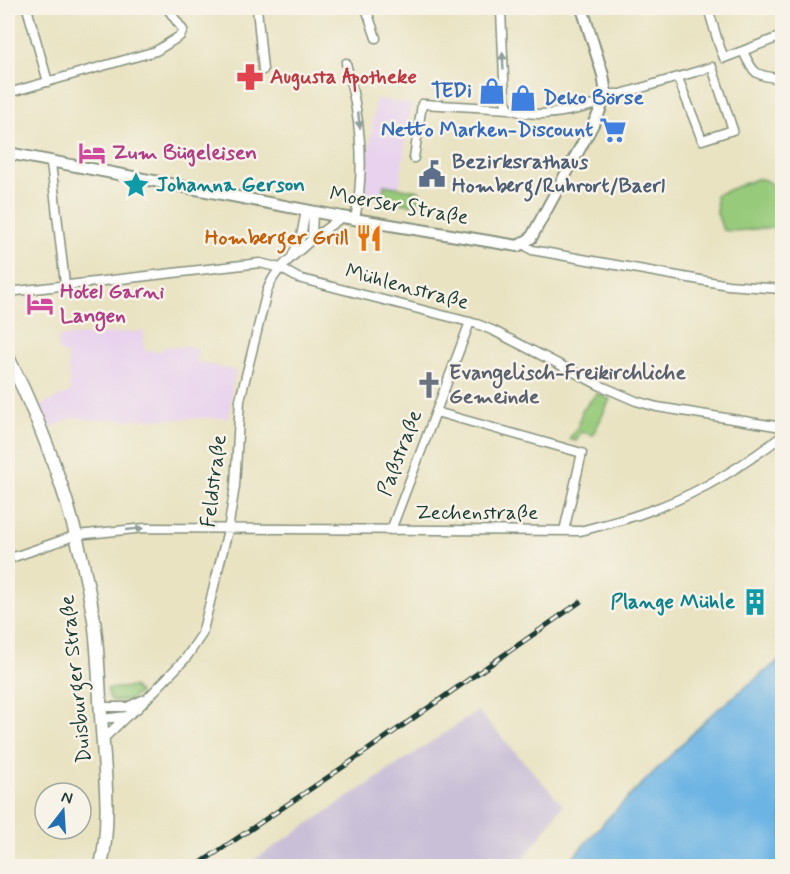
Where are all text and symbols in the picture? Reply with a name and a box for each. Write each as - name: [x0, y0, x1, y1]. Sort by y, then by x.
- one-way arrow: [499, 51, 508, 70]
- pharmacy icon: Augusta Apotheke: [235, 62, 265, 92]
- place label: Augusta Apotheke: [270, 63, 417, 92]
- shop icon: TEDi: [477, 76, 507, 106]
- place label: TEDi: [431, 77, 472, 105]
- shop icon: Deko Börse: [508, 83, 538, 113]
- place label: Deko Börse: [543, 84, 644, 112]
- one-way arrow: [354, 111, 363, 130]
- supermarket icon: Netto Marken-Discount: [598, 115, 628, 145]
- place label: Netto Marken-Discount: [381, 116, 593, 144]
- hotel icon: Zum Bügeleisen: [77, 138, 107, 168]
- place label: Zum Bügeleisen: [112, 139, 257, 167]
- place label: Bezirksrathaus Homberg/Ruhrort/Baerl: [452, 148, 665, 202]
- public building icon: Bezirksrathaus Homberg/Ruhrort/Baerl: [417, 159, 447, 189]
- place icon: Johanna Gerson: [121, 170, 151, 200]
- place label: Johanna Gerson: [156, 171, 305, 199]
- street label: Moerser Straße: [327, 180, 471, 232]
- restaurant icon: Homberger Grill: [354, 223, 384, 253]
- place label: Homberger Grill: [205, 224, 349, 254]
- street label: Mühlenstraße: [342, 257, 472, 317]
- place label: Hotel Garni Langen: [60, 278, 164, 332]
- hotel icon: Hotel Garni Langen: [25, 289, 55, 319]
- place label: Evangelisch-Freikirchliche Gemeinde: [449, 359, 686, 411]
- church icon: Evangelisch-Freikirchliche Gemeinde: [414, 370, 444, 400]
- street label: Paßstraße: [371, 406, 429, 500]
- street label: Feldstraße: [194, 433, 234, 529]
- street label: Zechenstraße: [416, 499, 538, 527]
- one-way arrow: [125, 524, 144, 534]
- building icon: Plange Mühle: [740, 587, 770, 617]
- place label: Plange Mühle: [610, 588, 736, 616]
- street label: Duisburger Straße: [53, 593, 101, 764]
- north arrow: [33, 781, 93, 841]
- text: N: [59, 786, 75, 810]

